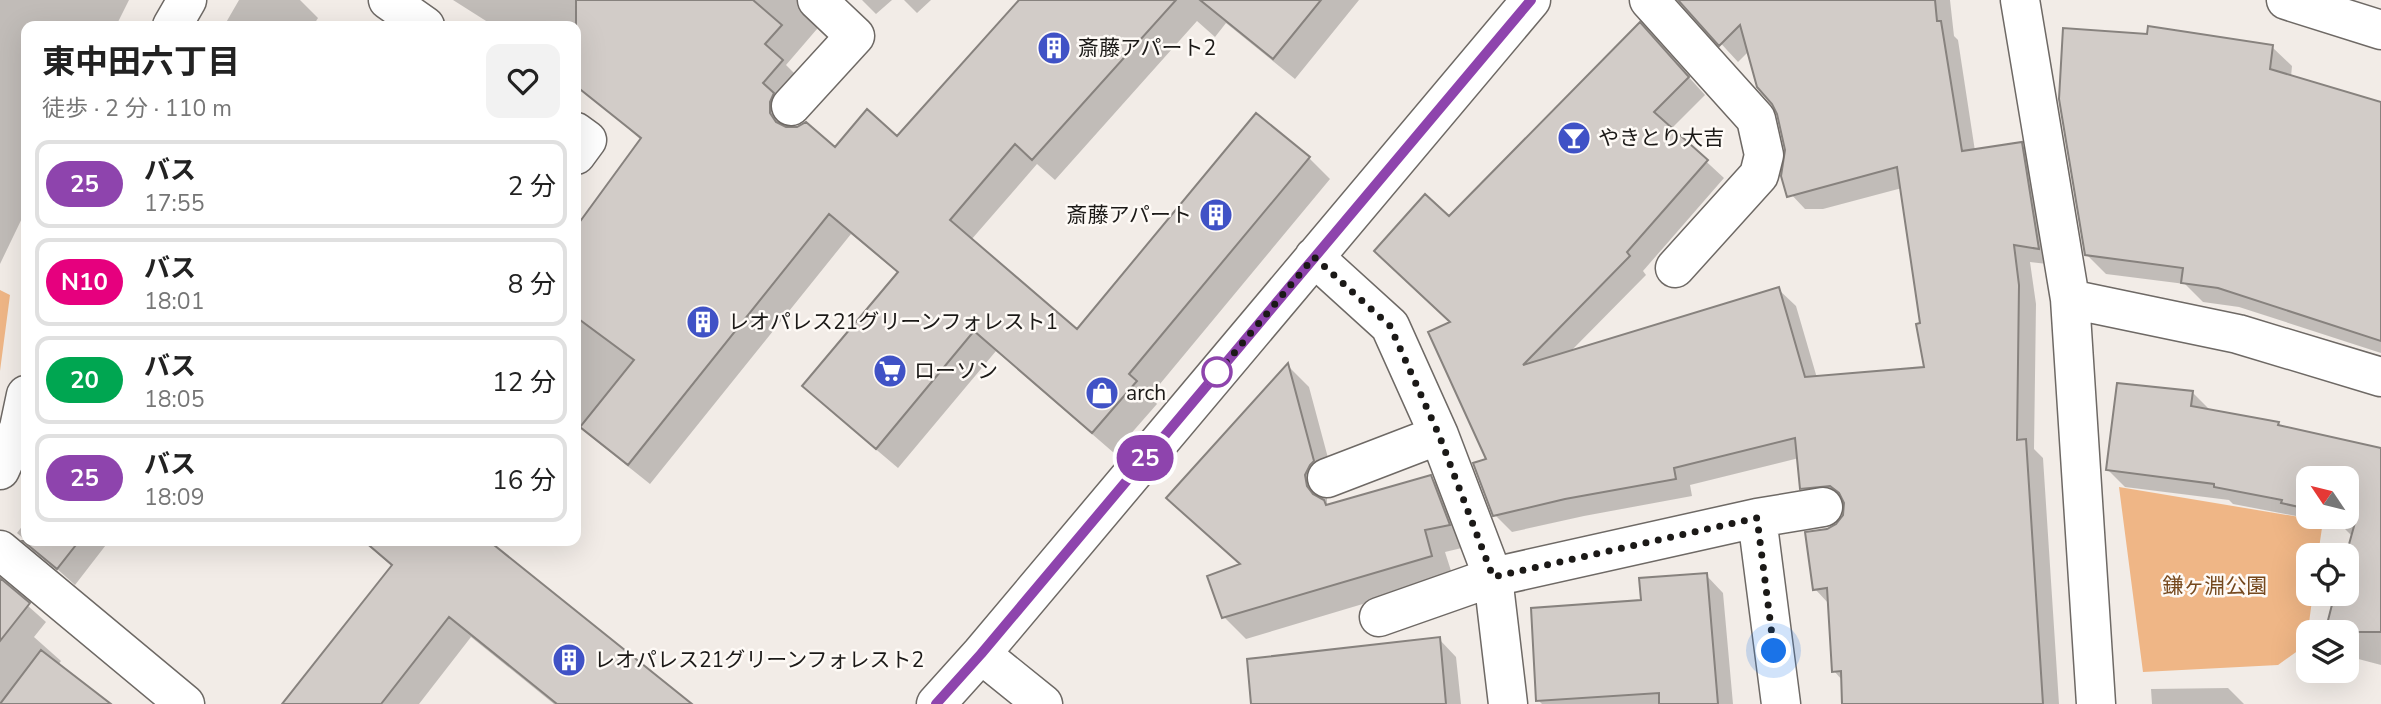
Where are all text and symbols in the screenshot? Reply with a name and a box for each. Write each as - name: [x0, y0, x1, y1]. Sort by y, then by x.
- building icon: 斎藤アパート2: [1035, 29, 1073, 67]
- place label: 斎藤アパート2: [1078, 34, 1216, 62]
- text: 東中田六丁目: [42, 40, 240, 85]
- button: heart: [486, 44, 560, 118]
- text: 徒歩 · 2 分 · 110 m: [42, 93, 232, 124]
- bar icon: やきとり大吉: [1555, 119, 1593, 157]
- place label: やきとり大吉: [1598, 124, 1724, 152]
- text: バス: [144, 153, 196, 188]
- text: 25: [70, 168, 99, 200]
- text: 2 分: [508, 169, 556, 204]
- text: 17:55: [144, 188, 204, 219]
- building icon: 斎藤アパート: [1197, 196, 1235, 234]
- place label: 斎藤アパート: [1066, 201, 1192, 229]
- text: バス: [144, 251, 196, 286]
- text: N10: [61, 266, 108, 298]
- text: 8 分: [508, 267, 556, 302]
- text: 18:01: [144, 286, 204, 317]
- building icon: レオパレス21グリーンフォレスト1: [684, 303, 722, 341]
- place label: レオパレス21グリーンフォレスト1: [728, 308, 1058, 336]
- text: バス: [144, 349, 196, 384]
- supermarket icon: ローソン: [871, 352, 909, 390]
- place label: ローソン: [914, 357, 998, 385]
- unlabelled marker: [1202, 357, 1232, 387]
- text: 20: [70, 364, 99, 396]
- text: 12 分: [492, 365, 556, 400]
- shop icon: arch: [1083, 374, 1121, 412]
- place label: arch: [1126, 379, 1166, 407]
- text: 18:05: [144, 384, 204, 415]
- line badge: 25: [1114, 435, 1176, 481]
- text: 25: [1131, 442, 1159, 474]
- text: バス: [144, 447, 196, 482]
- text: 25: [70, 462, 99, 494]
- text: 16 分: [492, 463, 556, 498]
- north arrow: [2296, 466, 2359, 528]
- map controls: [2296, 466, 2359, 683]
- text: 18:09: [144, 482, 204, 513]
- button: locate: [2296, 543, 2359, 606]
- park label: 鎌ヶ淵公園: [2163, 572, 2268, 600]
- button: layers: [2296, 620, 2359, 683]
- your location: [1756, 633, 1791, 668]
- building icon: レオパレス21グリーンフォレスト2: [550, 641, 588, 679]
- place label: レオパレス21グリーンフォレスト2: [594, 646, 924, 674]

